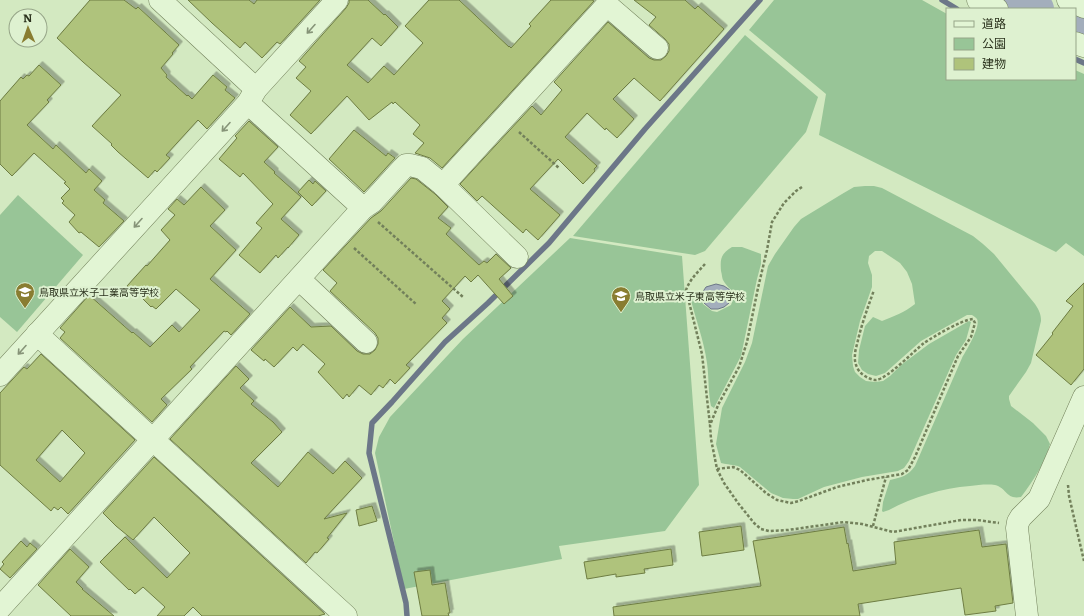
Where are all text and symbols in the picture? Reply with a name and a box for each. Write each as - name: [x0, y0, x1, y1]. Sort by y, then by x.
- north arrow: [8, 8, 48, 48]
- legend: [946, 8, 1076, 80]
- text: N: [23, 9, 33, 25]
- text: 道路: [982, 14, 1006, 32]
- one-way arrow: [306, 24, 316, 34]
- text: 公園: [982, 34, 1006, 52]
- text: 建物: [982, 54, 1006, 72]
- one-way arrow: [221, 122, 231, 132]
- one-way arrow: [134, 218, 143, 228]
- school or university icon: 鳥取県立米子工業高等学校: [14, 281, 36, 309]
- place label: 鳥取県立米子工業高等学校: [39, 284, 159, 299]
- school or university icon: 鳥取県立米子東高等学校: [610, 285, 632, 313]
- place label: 鳥取県立米子東高等学校: [635, 288, 745, 303]
- one-way arrow: [18, 345, 27, 355]

